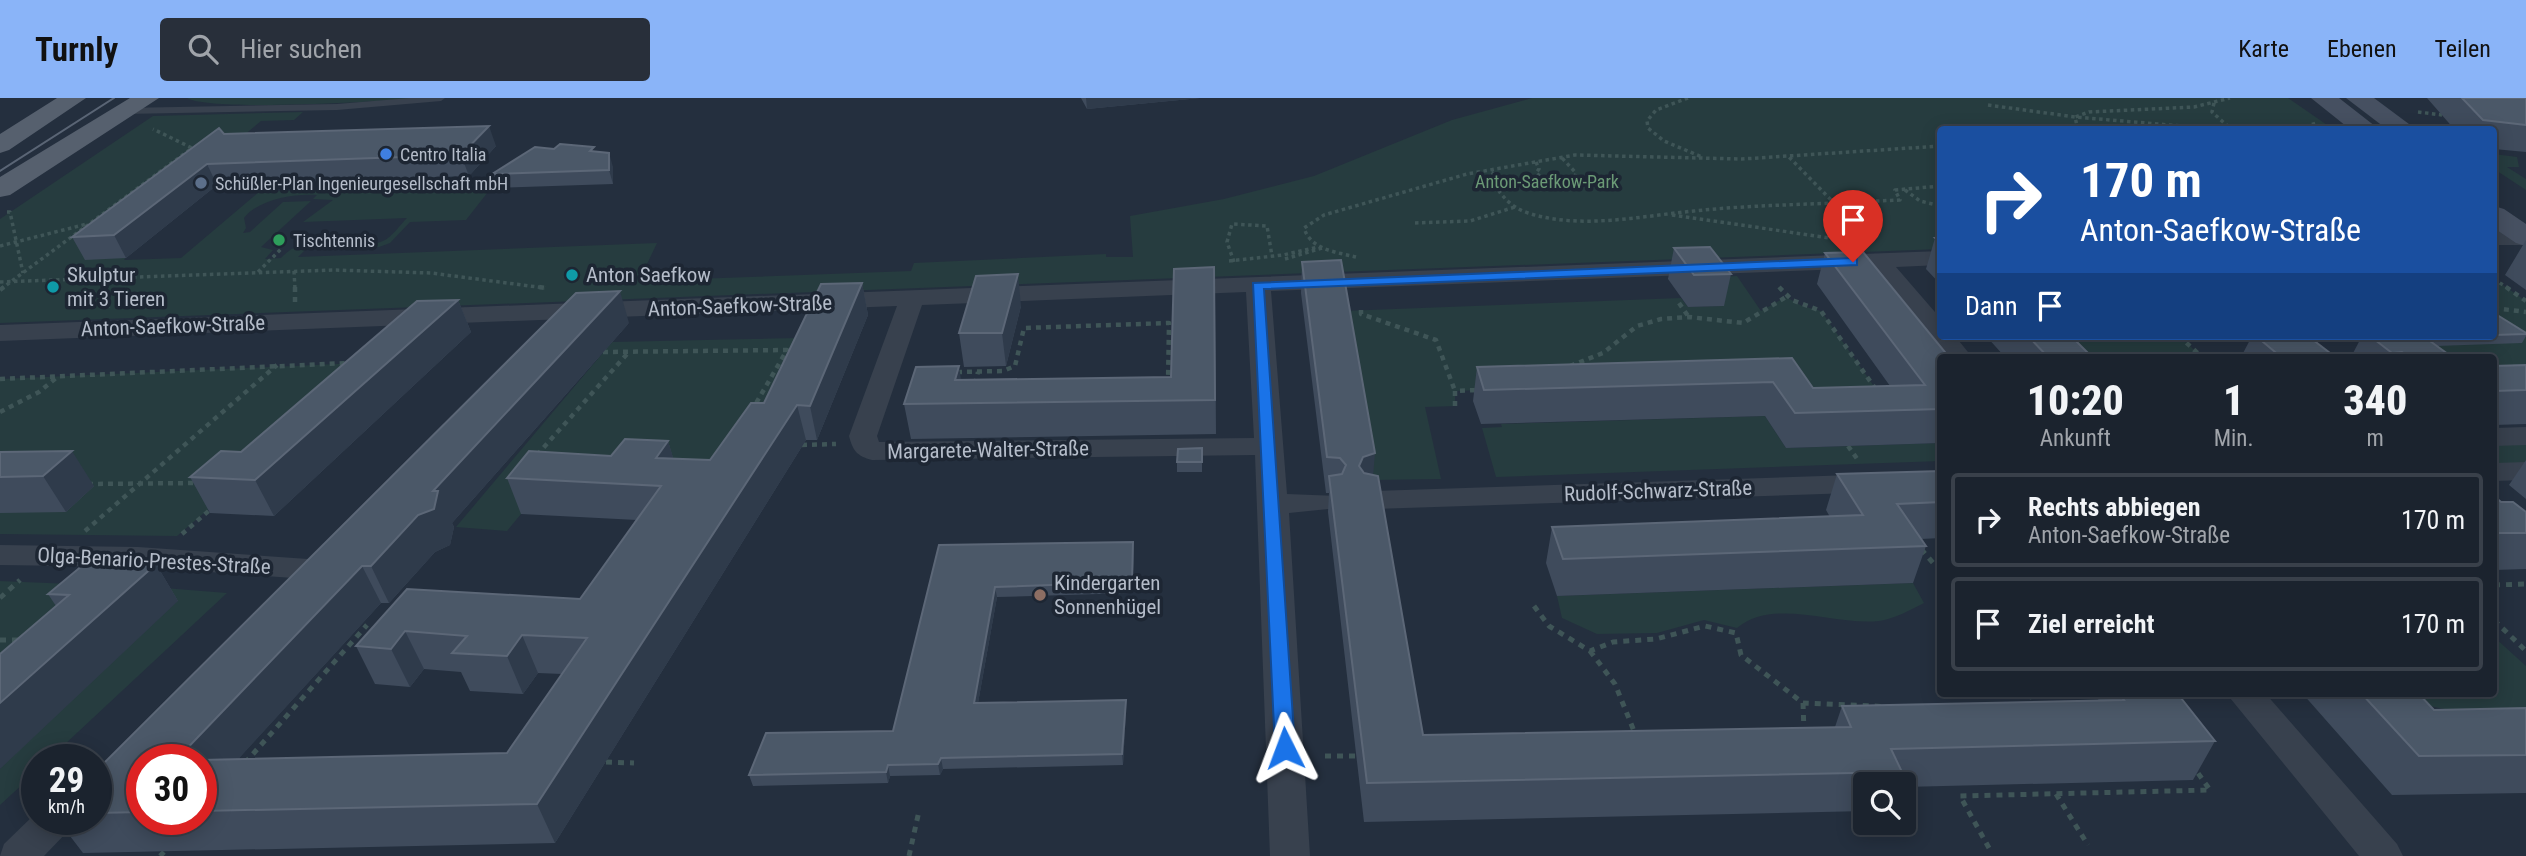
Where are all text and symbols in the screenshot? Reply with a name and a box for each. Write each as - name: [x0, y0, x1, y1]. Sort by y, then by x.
- search box: [160, 18, 650, 81]
- text: Turnly: [35, 30, 118, 69]
- icon: search: [184, 30, 222, 68]
- text: Hier suchen: [240, 34, 362, 64]
- text: Karte: [2238, 35, 2289, 63]
- text: Ebenen: [2327, 35, 2397, 63]
- text: Teilen: [2435, 35, 2491, 63]
- place label: Centro Italia: [400, 144, 487, 165]
- marker: Centro Italia: [378, 146, 394, 162]
- text: 170 m: [2080, 152, 2202, 209]
- icon: right: [1965, 154, 2056, 245]
- park label: Anton-Saefkow-Park: [1475, 171, 1619, 192]
- place label: Schüßler-Plan Ingenieurgesellschaft mbH: [215, 173, 508, 194]
- marker: Schüßler-Plan Ingenieurgesellschaft mbH: [193, 175, 209, 191]
- pin: [1823, 190, 1883, 262]
- icon: arrive: [1834, 201, 1872, 239]
- text: Anton-Saefkow-Straße: [2080, 211, 2361, 249]
- place label: Tischtennis: [293, 230, 375, 251]
- marker: Tischtennis: [271, 232, 287, 248]
- place label: Skulptur mit 3 Tieren: [67, 263, 165, 311]
- place label: Anton Saefkow: [586, 263, 711, 287]
- marker: Anton Saefkow: [564, 267, 580, 283]
- marker: Skulptur mit 3 Tieren: [45, 279, 61, 295]
- icon: arrive: [2031, 287, 2069, 325]
- street label: Anton-Saefkow-Straße: [647, 291, 833, 321]
- text: Dann: [1965, 291, 2017, 321]
- street label: Anton-Saefkow-Straße: [80, 311, 266, 341]
- text: 10:20: [2027, 376, 2124, 425]
- text: 1: [2223, 376, 2244, 425]
- text: 340: [2343, 376, 2407, 425]
- text: Ankunft: [2040, 425, 2111, 452]
- text: Min.: [2214, 425, 2254, 452]
- text: m: [2367, 425, 2384, 452]
- street label: Margarete-Walter-Straße: [887, 436, 1089, 464]
- street label: Rudolf-Schwarz-Straße: [1564, 476, 1753, 506]
- text: Rechts abbiegen: [2028, 492, 2201, 522]
- icon: right: [1969, 501, 2007, 539]
- text: 170 m: [2401, 505, 2465, 535]
- text: Anton-Saefkow-Straße: [2028, 522, 2230, 549]
- street label: Olga-Benario-Prestes-Straße: [37, 543, 271, 579]
- place label: Kindergarten Sonnenhügel: [1054, 571, 1161, 619]
- marker: Kindergarten Sonnenhügel: [1032, 587, 1048, 603]
- icon: arrive: [1969, 605, 2007, 643]
- text: Ziel erreicht: [2028, 609, 2154, 639]
- text: 170 m: [2401, 609, 2465, 639]
- position arrow: [1248, 711, 1322, 785]
- speed limit sign: 30: [126, 744, 217, 835]
- text: 29: [49, 760, 84, 801]
- map controls: [1853, 772, 1916, 835]
- button: search: [1853, 772, 1916, 835]
- text: km/h: [48, 796, 85, 817]

